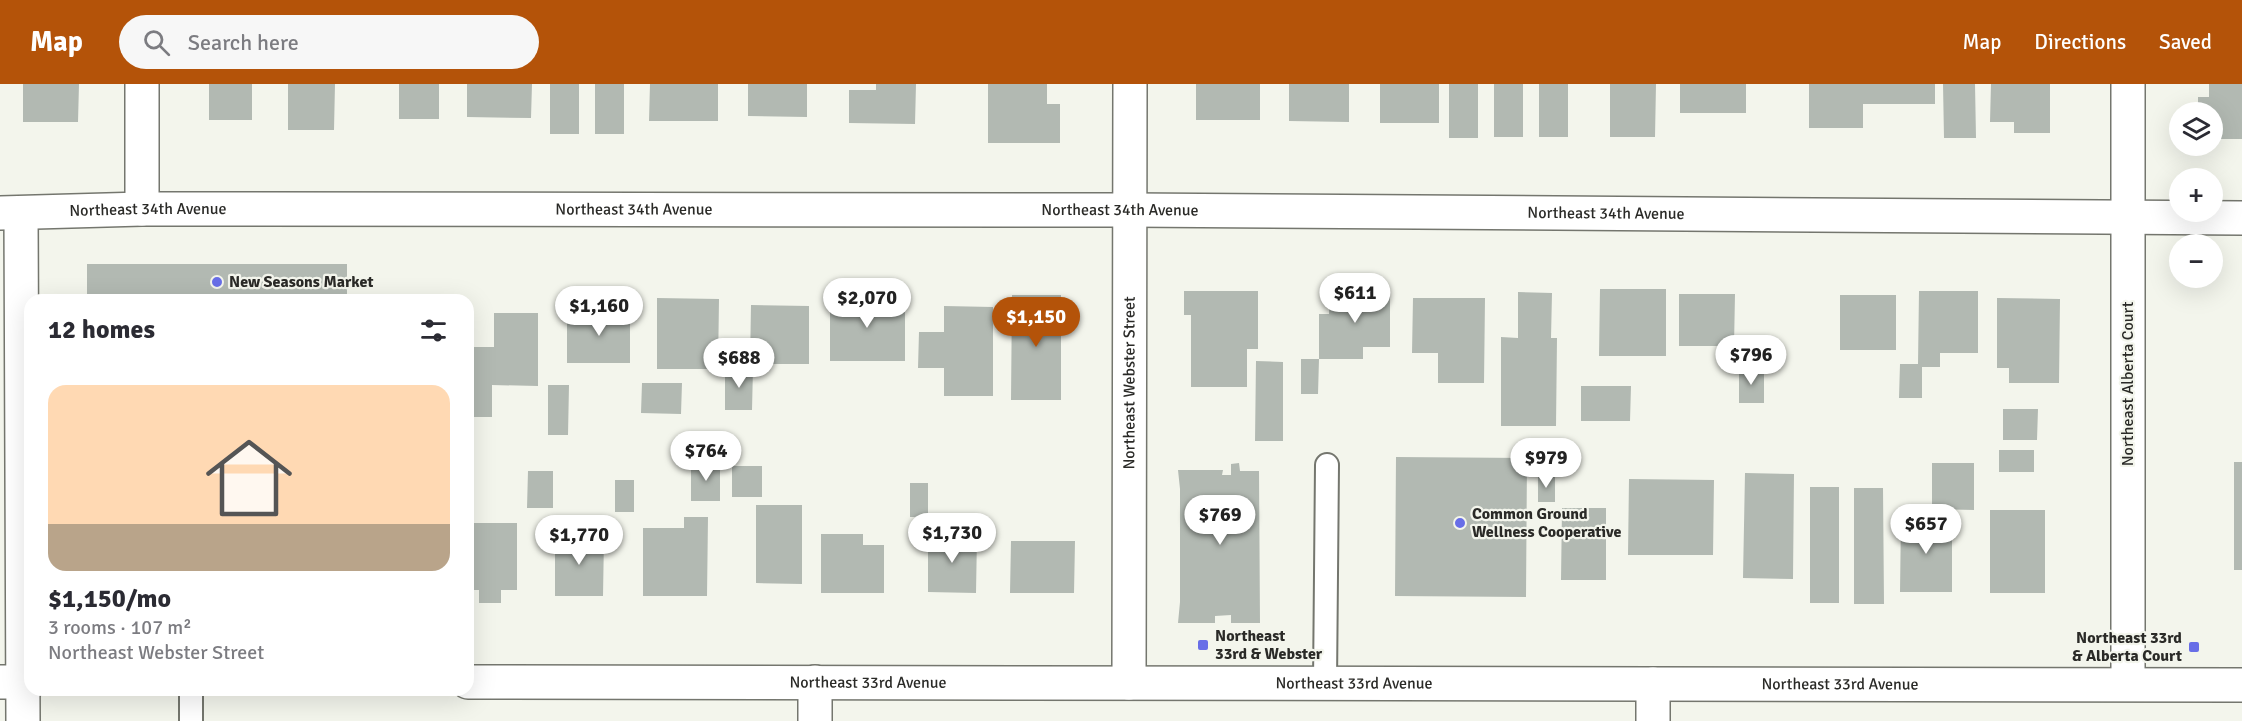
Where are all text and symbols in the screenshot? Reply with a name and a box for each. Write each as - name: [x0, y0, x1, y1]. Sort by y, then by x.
- search box: [119, 15, 539, 69]
- text: Map: [30, 25, 83, 59]
- icon: search: [140, 26, 173, 59]
- text: Search here: [188, 29, 299, 56]
- text: Map: [1963, 29, 2001, 55]
- text: Directions: [2034, 29, 2126, 55]
- text: Saved: [2159, 29, 2212, 55]
- map controls: [2169, 102, 2223, 288]
- button: layers: [2169, 102, 2223, 156]
- button: +: [2169, 168, 2223, 222]
- street label: Northeast 34th Avenue: [69, 199, 227, 221]
- street label: Northeast 34th Avenue: [555, 199, 713, 220]
- street label: Northeast 34th Avenue: [1041, 200, 1199, 220]
- street label: Northeast 34th Avenue: [1527, 203, 1685, 224]
- button: −: [2169, 234, 2223, 288]
- place label: New Seasons Market: [229, 272, 373, 292]
- pin: $611: [1319, 273, 1391, 324]
- marker: New Seasons Market: [210, 275, 224, 289]
- pin: $2,070: [818, 278, 916, 329]
- text: $611: [1333, 280, 1377, 305]
- text: $2,070: [837, 285, 897, 310]
- pin: $1,160: [550, 286, 648, 337]
- text: $1,160: [569, 293, 629, 318]
- street label: Northeast Webster Street: [1119, 296, 1140, 470]
- pin: $1,150: [987, 297, 1085, 348]
- street label: Northeast Alberta Court: [2118, 301, 2138, 466]
- text: $1,150: [1006, 304, 1066, 329]
- text: 12 homes: [48, 314, 155, 346]
- icon: filters: [417, 314, 450, 347]
- pin: $796: [1715, 335, 1787, 386]
- pin: $688: [703, 338, 775, 389]
- text: $796: [1729, 342, 1773, 367]
- text: $688: [717, 345, 761, 370]
- icon: home: [195, 424, 303, 532]
- pin: $764: [670, 431, 742, 482]
- text: $764: [684, 438, 728, 463]
- pin: $979: [1510, 438, 1582, 489]
- text: $979: [1524, 445, 1568, 470]
- pin: $769: [1184, 495, 1256, 546]
- text: $769: [1198, 502, 1242, 527]
- place label: Common Ground Wellness Cooperative: [1472, 504, 1621, 542]
- pin: $657: [1890, 504, 1962, 555]
- text: $657: [1904, 511, 1948, 536]
- pin: $1,730: [903, 513, 1001, 564]
- pin: $1,770: [530, 515, 628, 566]
- marker: Common Ground Wellness Cooperative: [1453, 516, 1467, 530]
- text: $1,730: [922, 520, 982, 545]
- text: $1,770: [549, 522, 609, 547]
- text: $1,150/mo: [48, 583, 171, 615]
- text: 3 rooms · 107 m²: [48, 615, 192, 640]
- place label: Northeast 33rd & Webster: [1215, 626, 1323, 664]
- place label: Northeast 33rd & Alberta Court: [2072, 628, 2182, 666]
- marker: Northeast 33rd & Webster: [1196, 638, 1210, 652]
- text: Northeast Webster Street: [48, 640, 264, 665]
- marker: Northeast 33rd & Alberta Court: [2187, 640, 2201, 654]
- street label: Northeast 33rd Avenue: [789, 673, 947, 693]
- street label: Northeast 33rd Avenue: [1275, 673, 1433, 694]
- street label: Northeast 33rd Avenue: [1761, 674, 1919, 694]

